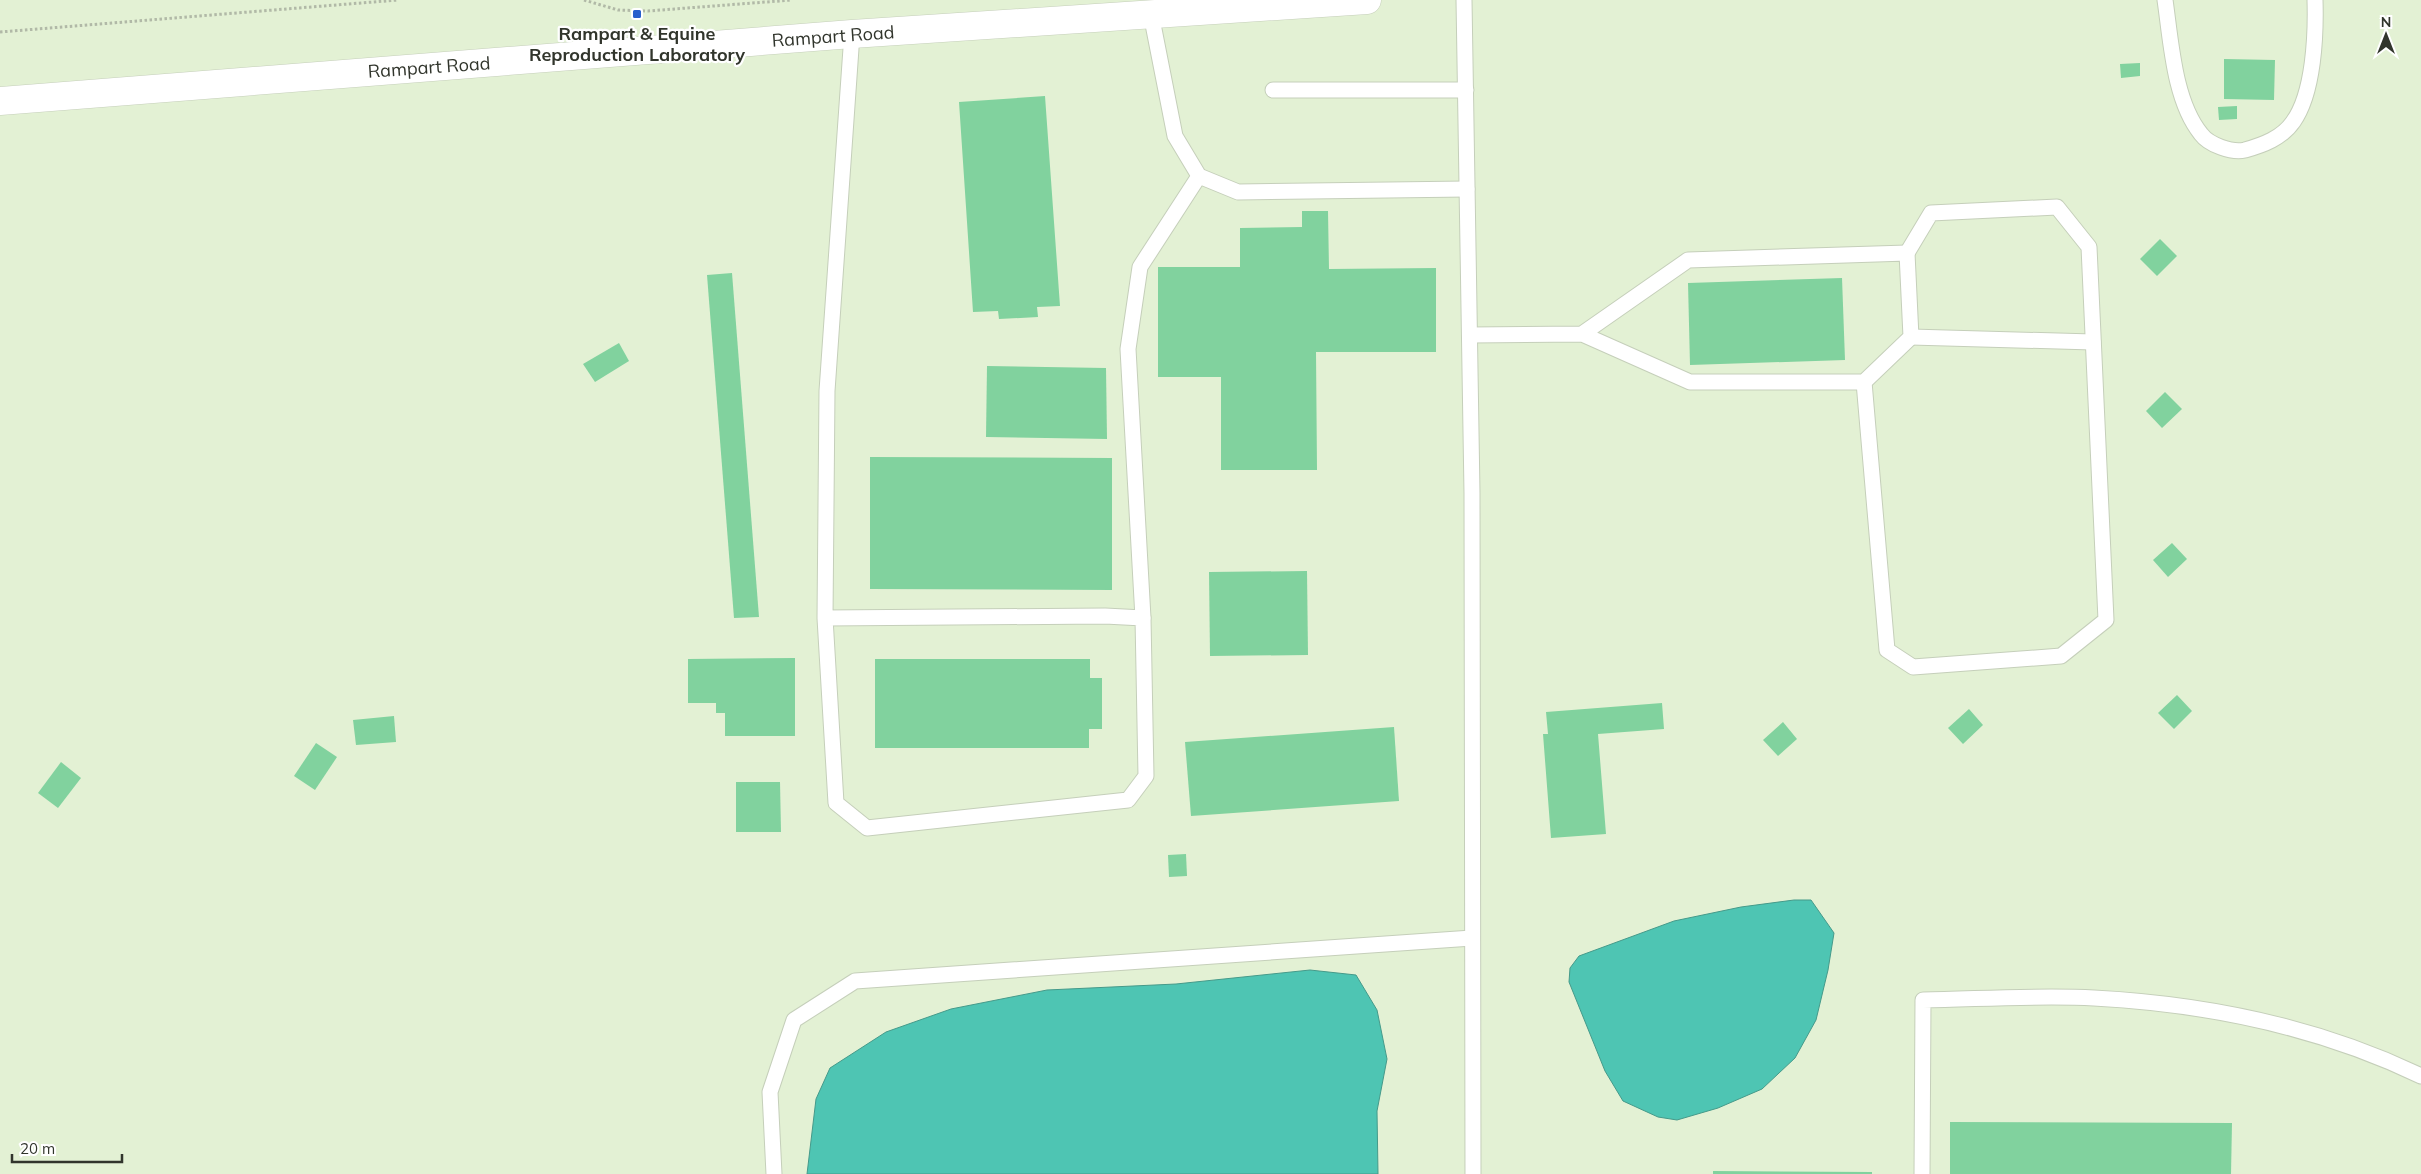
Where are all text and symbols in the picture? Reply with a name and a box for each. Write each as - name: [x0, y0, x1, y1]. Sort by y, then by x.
- marker: Rampart & Equine Reproduction Laboratory: [631, 8, 643, 20]
- north arrow: [2361, 10, 2411, 60]
- text: N: [2381, 13, 2391, 31]
- street label: Rampart Road: [771, 20, 895, 52]
- place label: Rampart & Equine Reproduction Laboratory: [529, 22, 745, 66]
- street label: Rampart Road: [367, 51, 491, 83]
- scale bar: [12, 1132, 122, 1164]
- text: 20 m: [20, 1139, 55, 1158]

